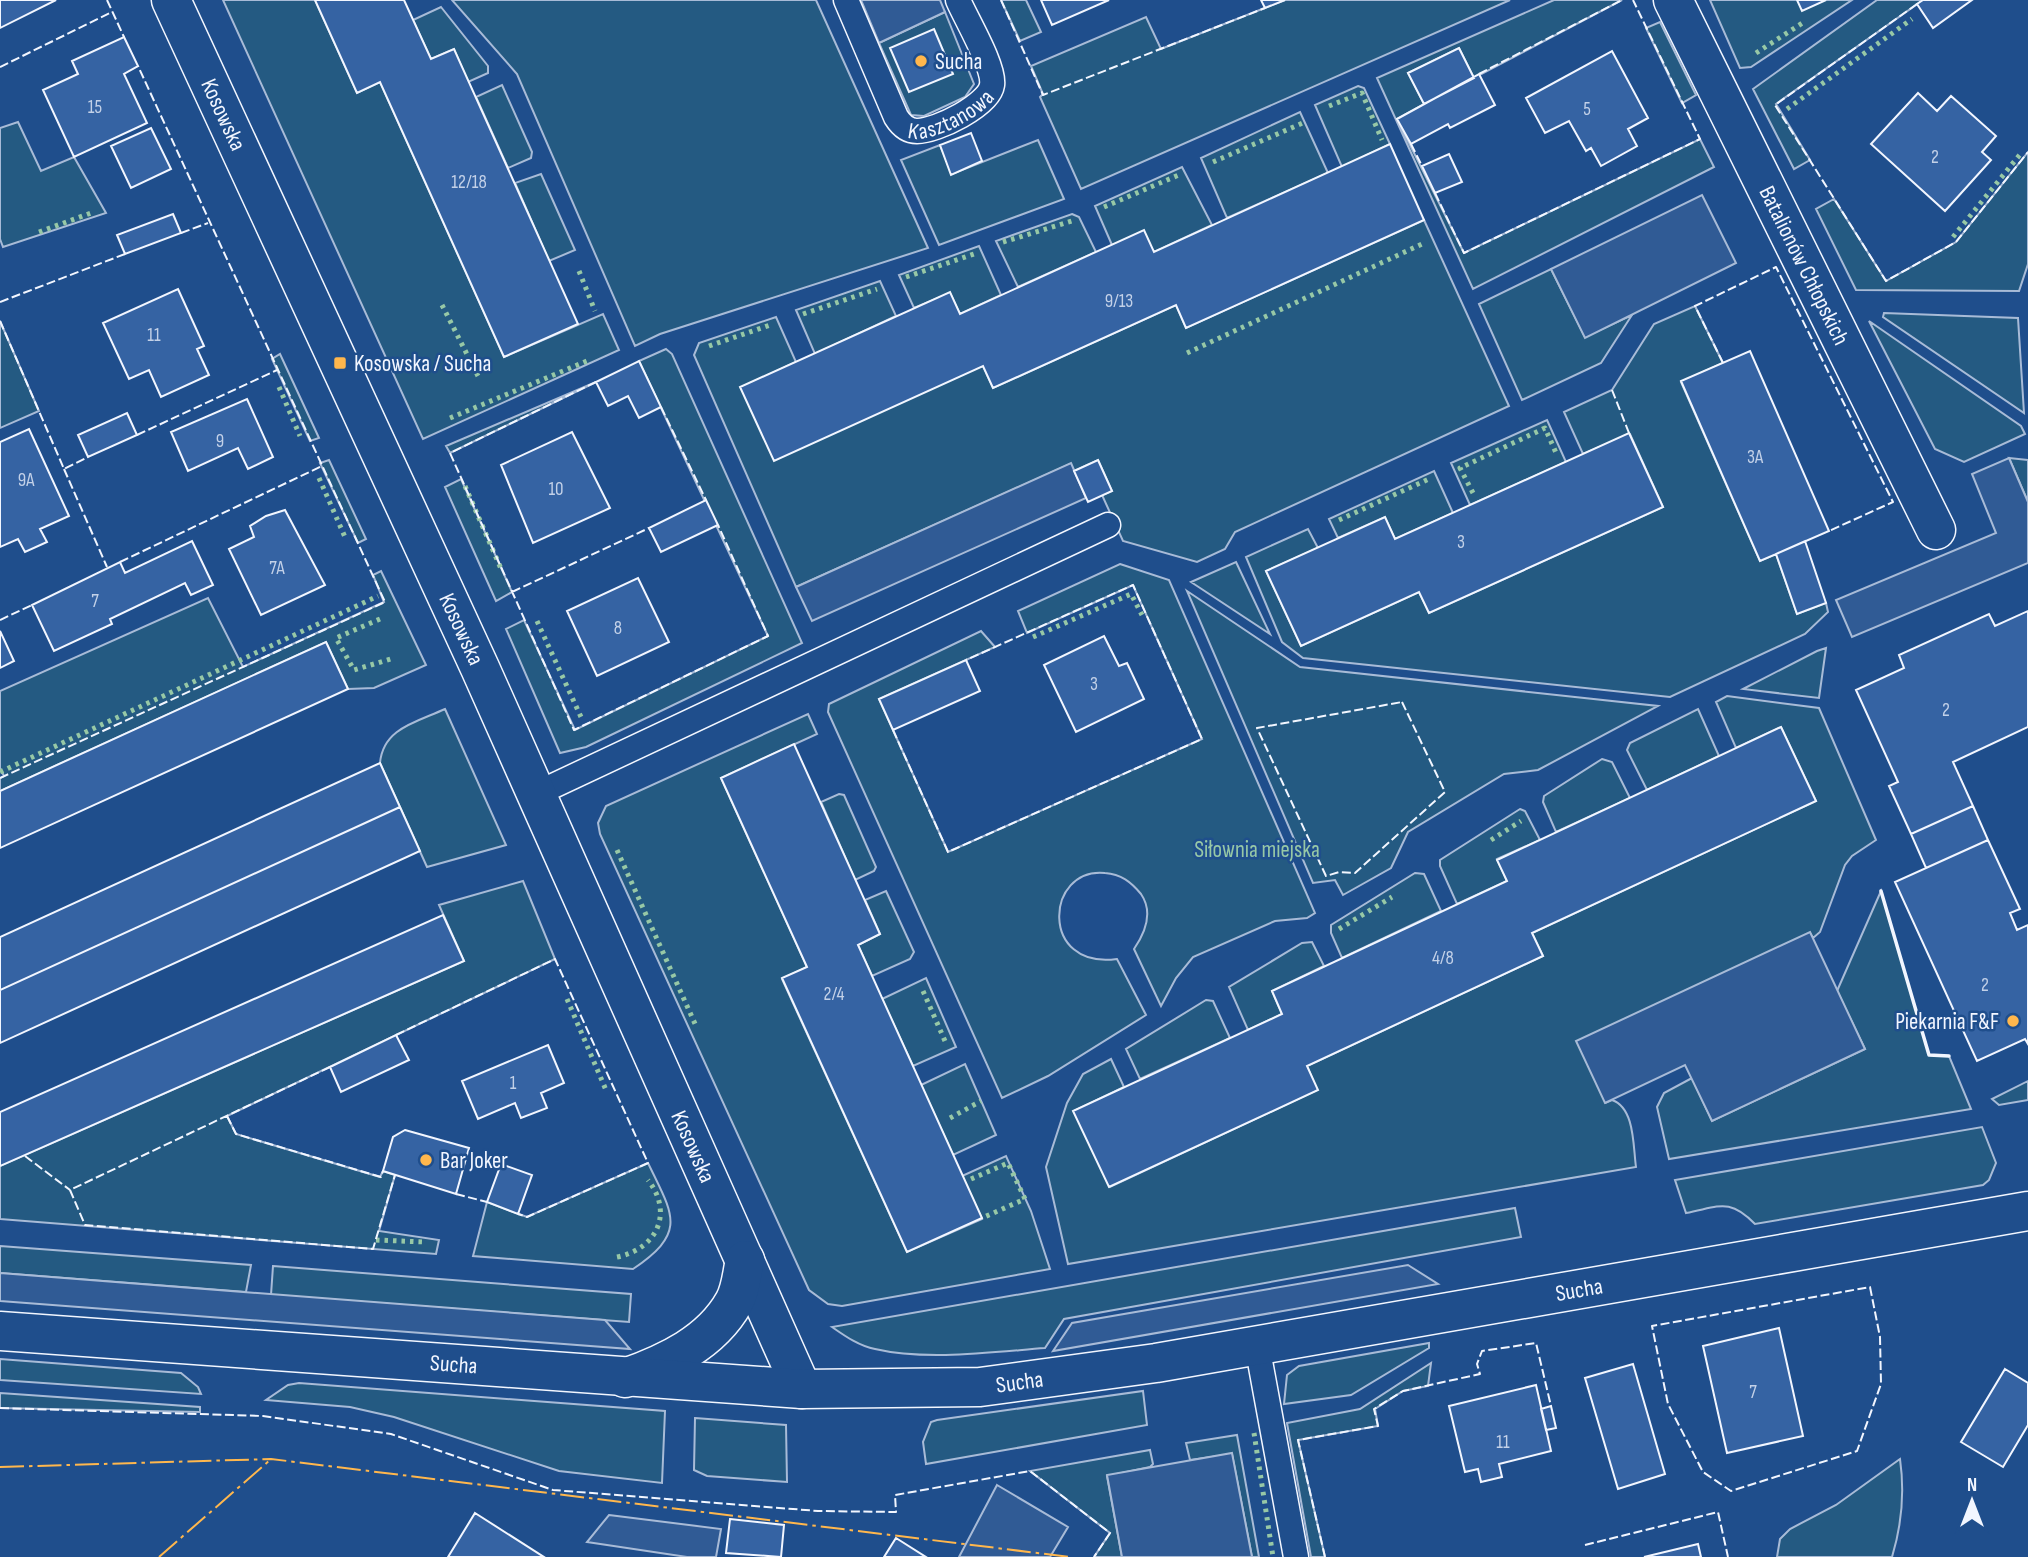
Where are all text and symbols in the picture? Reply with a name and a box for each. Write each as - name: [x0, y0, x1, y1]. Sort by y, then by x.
- place label: Sucha: [935, 48, 982, 76]
- marker: Sucha: [913, 53, 929, 69]
- street label: Kosowska: [194, 74, 252, 155]
- street label: Kasztanowa: [906, 84, 1000, 146]
- house number: 15: [88, 96, 102, 119]
- house number: 5: [1583, 98, 1591, 121]
- house number: 2: [1931, 146, 1939, 169]
- house number: 12/18: [451, 171, 487, 194]
- street label: Batalionów Chłopskich: [1752, 181, 1855, 350]
- house number: 9/13: [1105, 290, 1133, 313]
- house number: 11: [147, 324, 161, 347]
- place label: Kosowska / Sucha: [354, 350, 491, 378]
- marker: Kosowska / Sucha: [332, 355, 348, 371]
- house number: 9: [216, 430, 224, 453]
- house number: 3A: [1747, 446, 1764, 469]
- house number: 9A: [18, 469, 35, 492]
- house number: 10: [548, 478, 564, 501]
- house number: 3: [1457, 531, 1465, 554]
- house number: 7A: [269, 557, 286, 580]
- street label: Kosowska: [432, 589, 490, 670]
- house number: 7: [91, 590, 99, 613]
- house number: 8: [614, 617, 622, 640]
- house number: 3: [1090, 673, 1098, 696]
- house number: 2: [1942, 699, 1950, 722]
- park label: Siłownia miejska: [1194, 836, 1320, 864]
- house number: 4/8: [1432, 947, 1454, 970]
- house number: 2: [1981, 974, 1989, 997]
- house number: 2/4: [823, 983, 845, 1006]
- place label: Piekarnia F&F: [1895, 1008, 1999, 1036]
- marker: Piekarnia F&F: [2005, 1013, 2021, 1029]
- house number: 1: [510, 1072, 517, 1095]
- street label: Kosowska: [664, 1106, 721, 1187]
- place label: Bar Joker: [440, 1147, 508, 1175]
- marker: Bar Joker: [418, 1152, 434, 1168]
- street label: Sucha: [1553, 1272, 1605, 1308]
- street label: Sucha: [429, 1349, 478, 1380]
- street label: Sucha: [994, 1366, 1045, 1400]
- house number: 7: [1749, 1381, 1757, 1404]
- house number: 11: [1496, 1431, 1510, 1454]
- north arrow: [1937, 1466, 2007, 1536]
- text: N: [1967, 1474, 1977, 1497]

